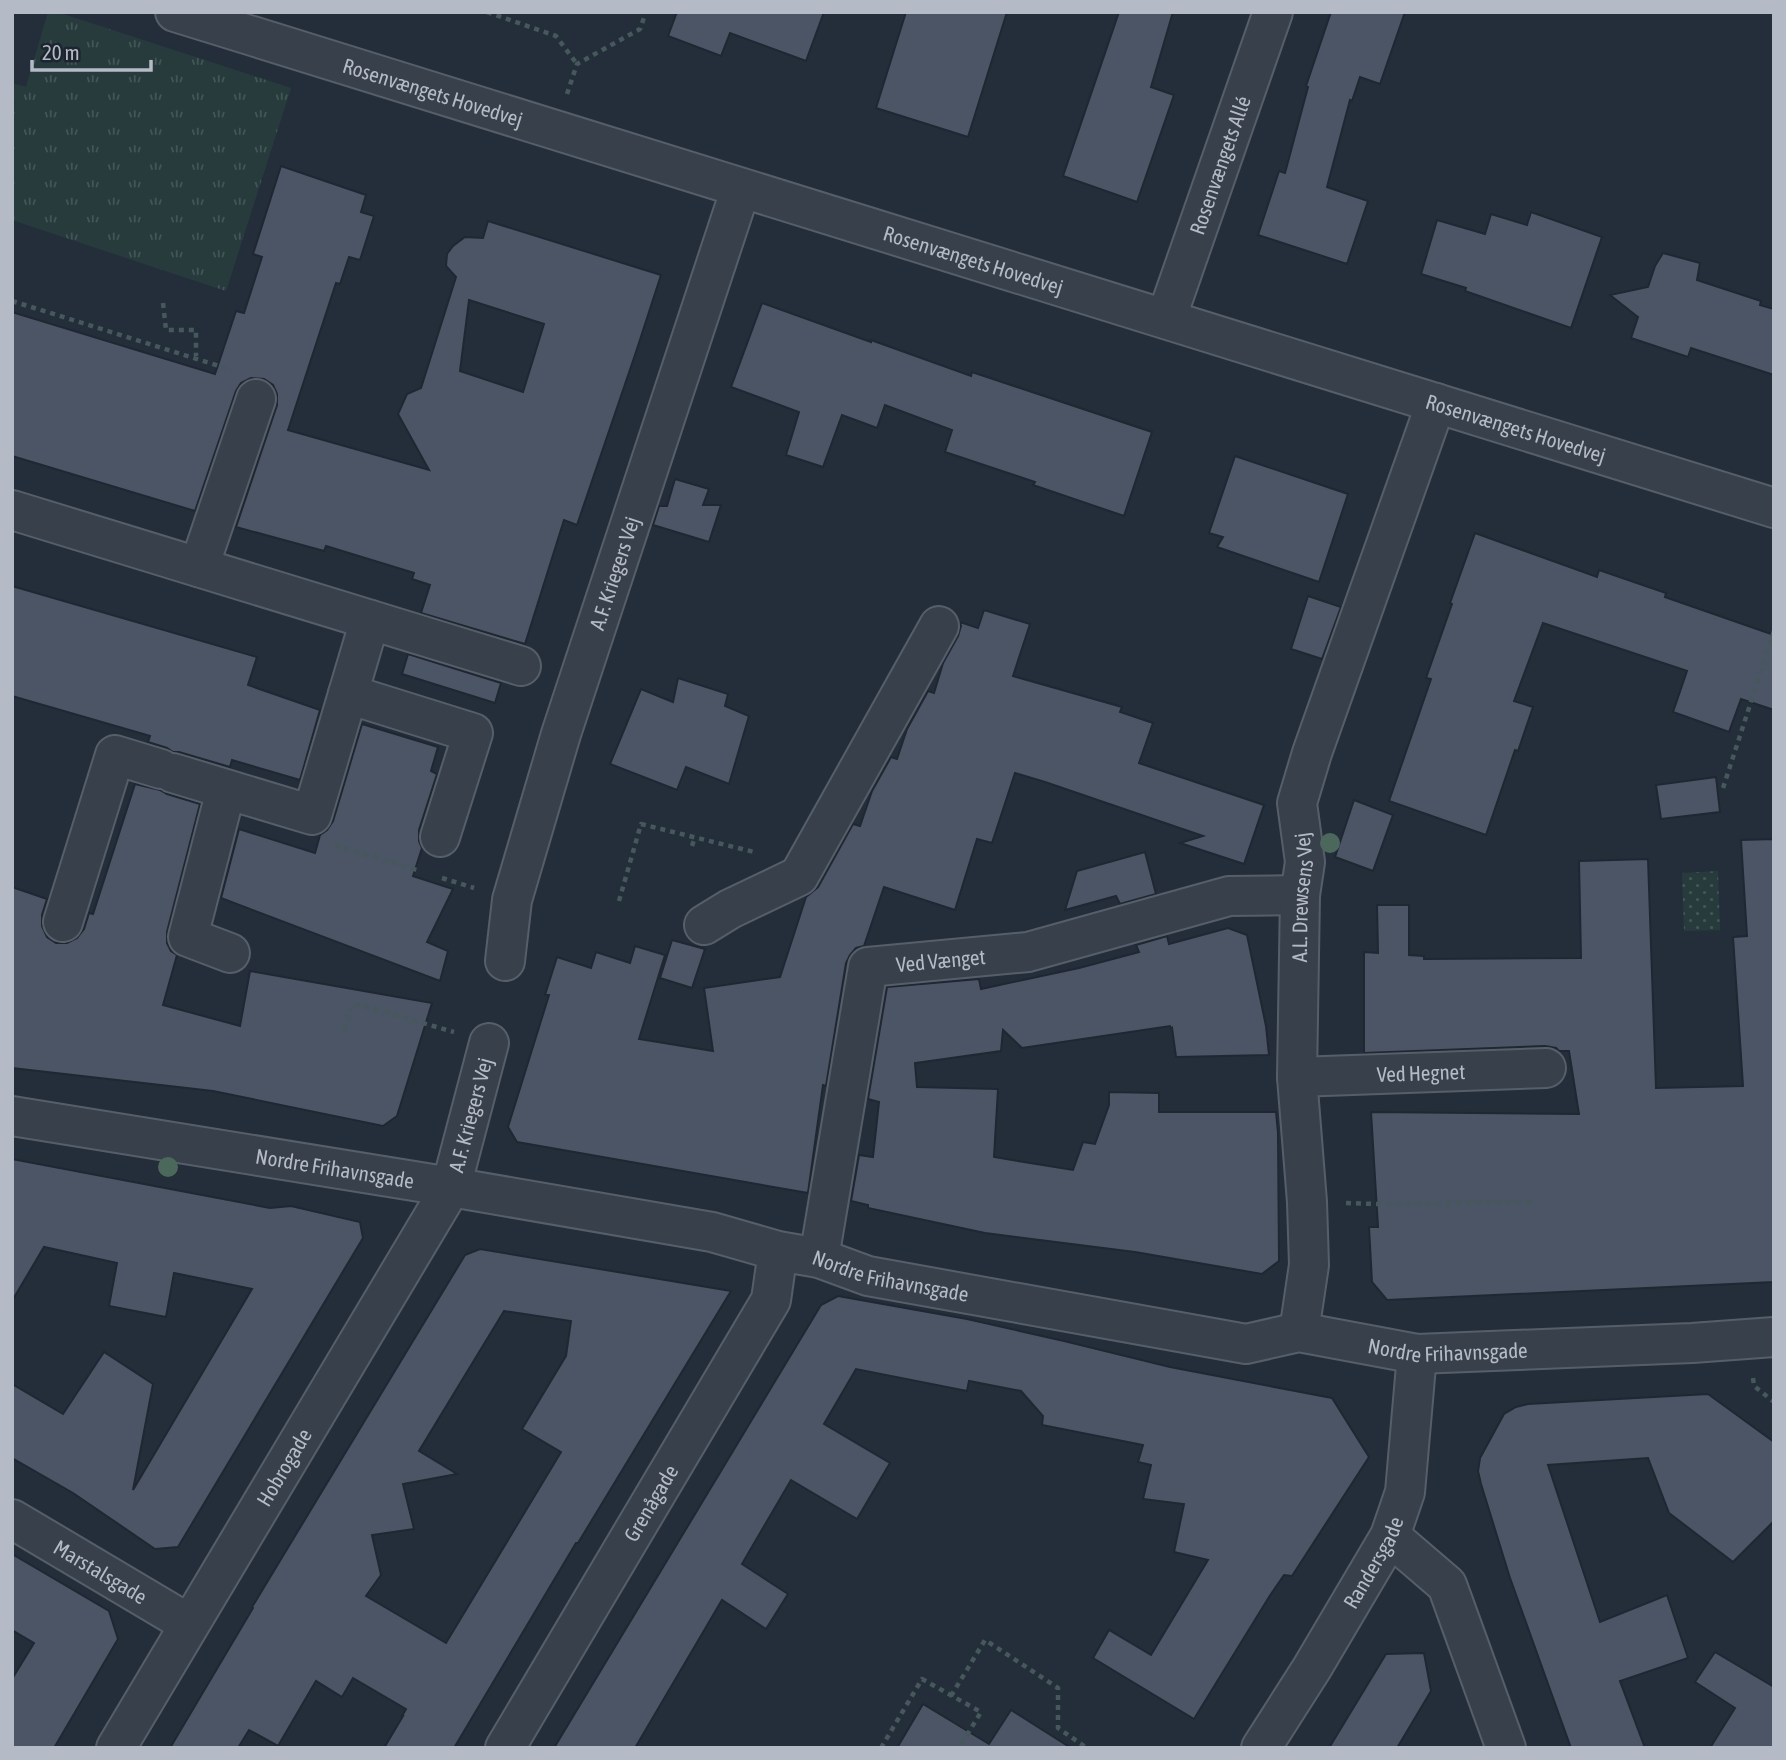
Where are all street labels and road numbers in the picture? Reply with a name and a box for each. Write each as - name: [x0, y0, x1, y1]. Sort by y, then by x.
- street label: Rosenvængets Hovedvej: [340, 53, 526, 131]
- street label: Rosenvængets Allé: [1184, 93, 1255, 238]
- street label: Rosenvængets Hovedvej: [881, 221, 1066, 299]
- street label: Rosenvængets Hovedvej: [1423, 389, 1609, 467]
- street label: A.F. Kriegers Vej: [584, 513, 644, 633]
- street label: A.L. Drewsens Vej: [1287, 831, 1317, 962]
- street label: Ved Vænget: [895, 944, 986, 976]
- street label: A.F. Kriegers Vej: [443, 1055, 497, 1175]
- street label: Ved Hegnet: [1376, 1059, 1466, 1086]
- street label: Nordre Frihavnsgade: [254, 1144, 416, 1193]
- street label: Nordre Frihavnsgade: [809, 1245, 971, 1306]
- street label: Nordre Frihavnsgade: [1366, 1333, 1528, 1367]
- street label: Hobrogade: [251, 1424, 316, 1510]
- street label: Grenågade: [619, 1460, 682, 1546]
- street label: Randersgade: [1338, 1514, 1408, 1613]
- street label: Marstalsgade: [50, 1535, 152, 1608]

